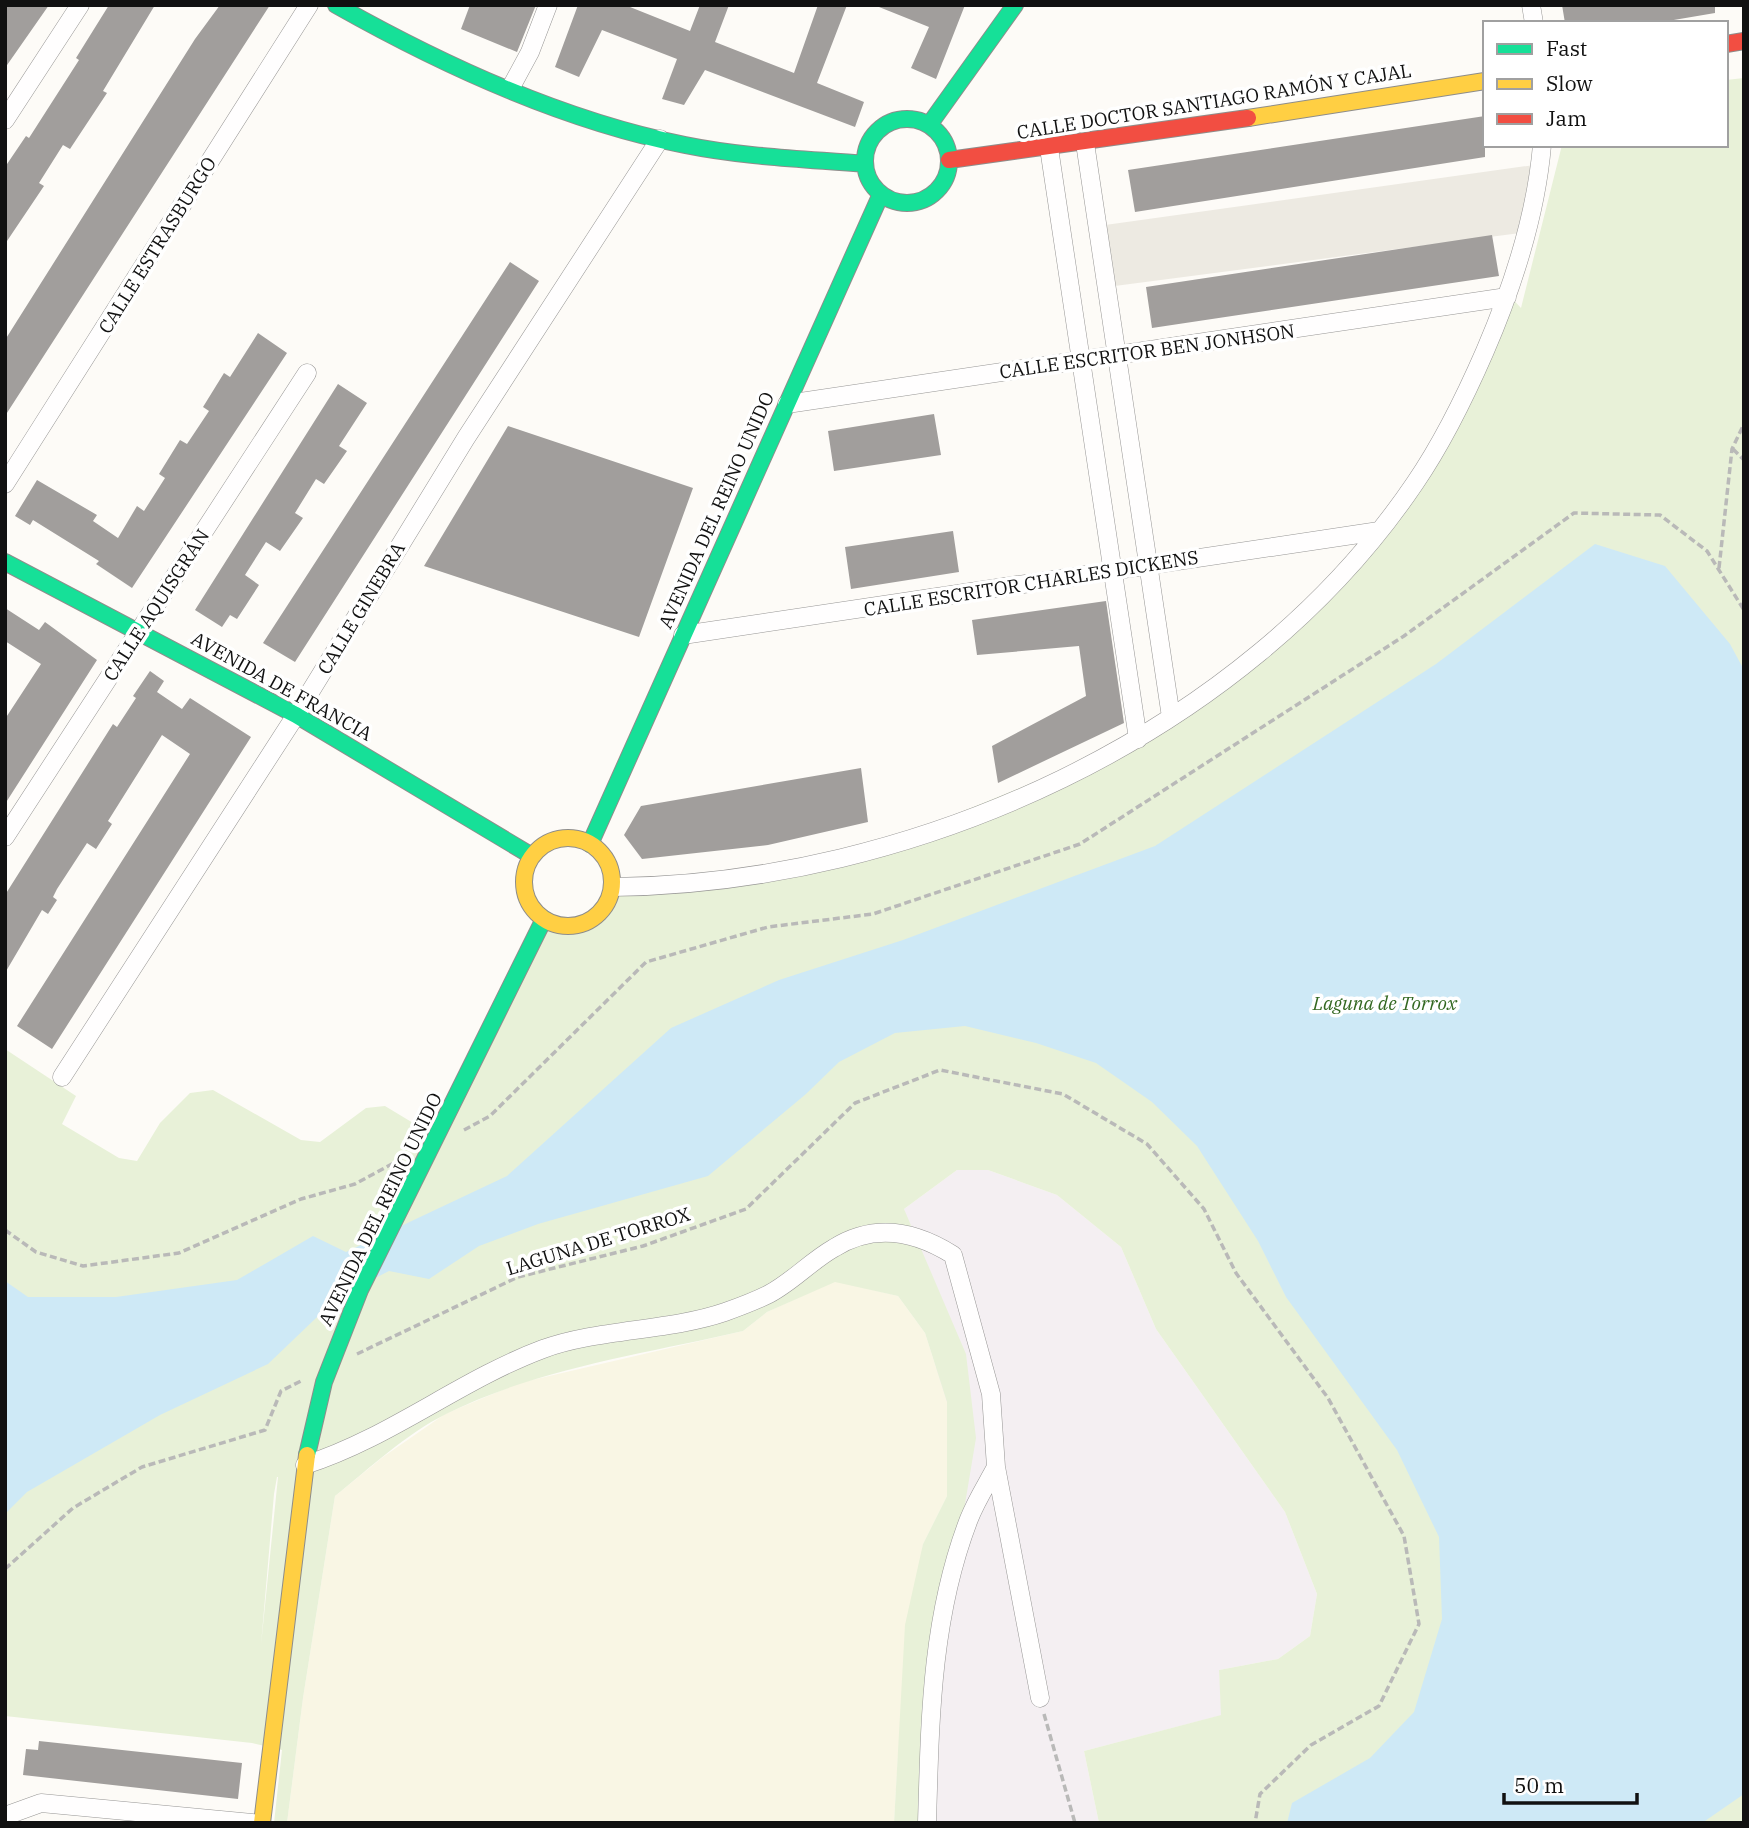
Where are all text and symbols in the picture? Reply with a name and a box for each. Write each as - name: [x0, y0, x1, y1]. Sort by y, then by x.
- legend: [1483, 21, 1728, 147]
- text: Fast: [1546, 34, 1587, 62]
- street label: CALLE DOCTOR SANTIAGO RAMÓN Y CAJAL: [1015, 58, 1413, 144]
- text: Slow: [1546, 69, 1593, 97]
- text: Jam: [1546, 104, 1587, 132]
- street label: CALLE ESTRASBURGO: [93, 152, 221, 338]
- street label: CALLE ESCRITOR BEN JONHSON: [998, 318, 1296, 384]
- street label: AVENIDA DEL REINO UNIDO: [653, 388, 779, 632]
- street label: CALLE AQUISGRÁN: [98, 524, 214, 686]
- street label: CALLE GINEBRA: [312, 537, 410, 679]
- street label: CALLE ESCRITOR CHARLES DICKENS: [862, 545, 1200, 621]
- street label: AVENIDA DE FRANCIA: [187, 626, 377, 746]
- park label: Laguna de Torrox: [1312, 991, 1457, 1015]
- street label: AVENIDA DEL REINO UNIDO: [313, 1088, 447, 1330]
- street label: LAGUNA DE TORROX: [503, 1202, 693, 1280]
- scale bar: [1504, 1762, 1637, 1806]
- text: 50 m: [1514, 1771, 1564, 1799]

